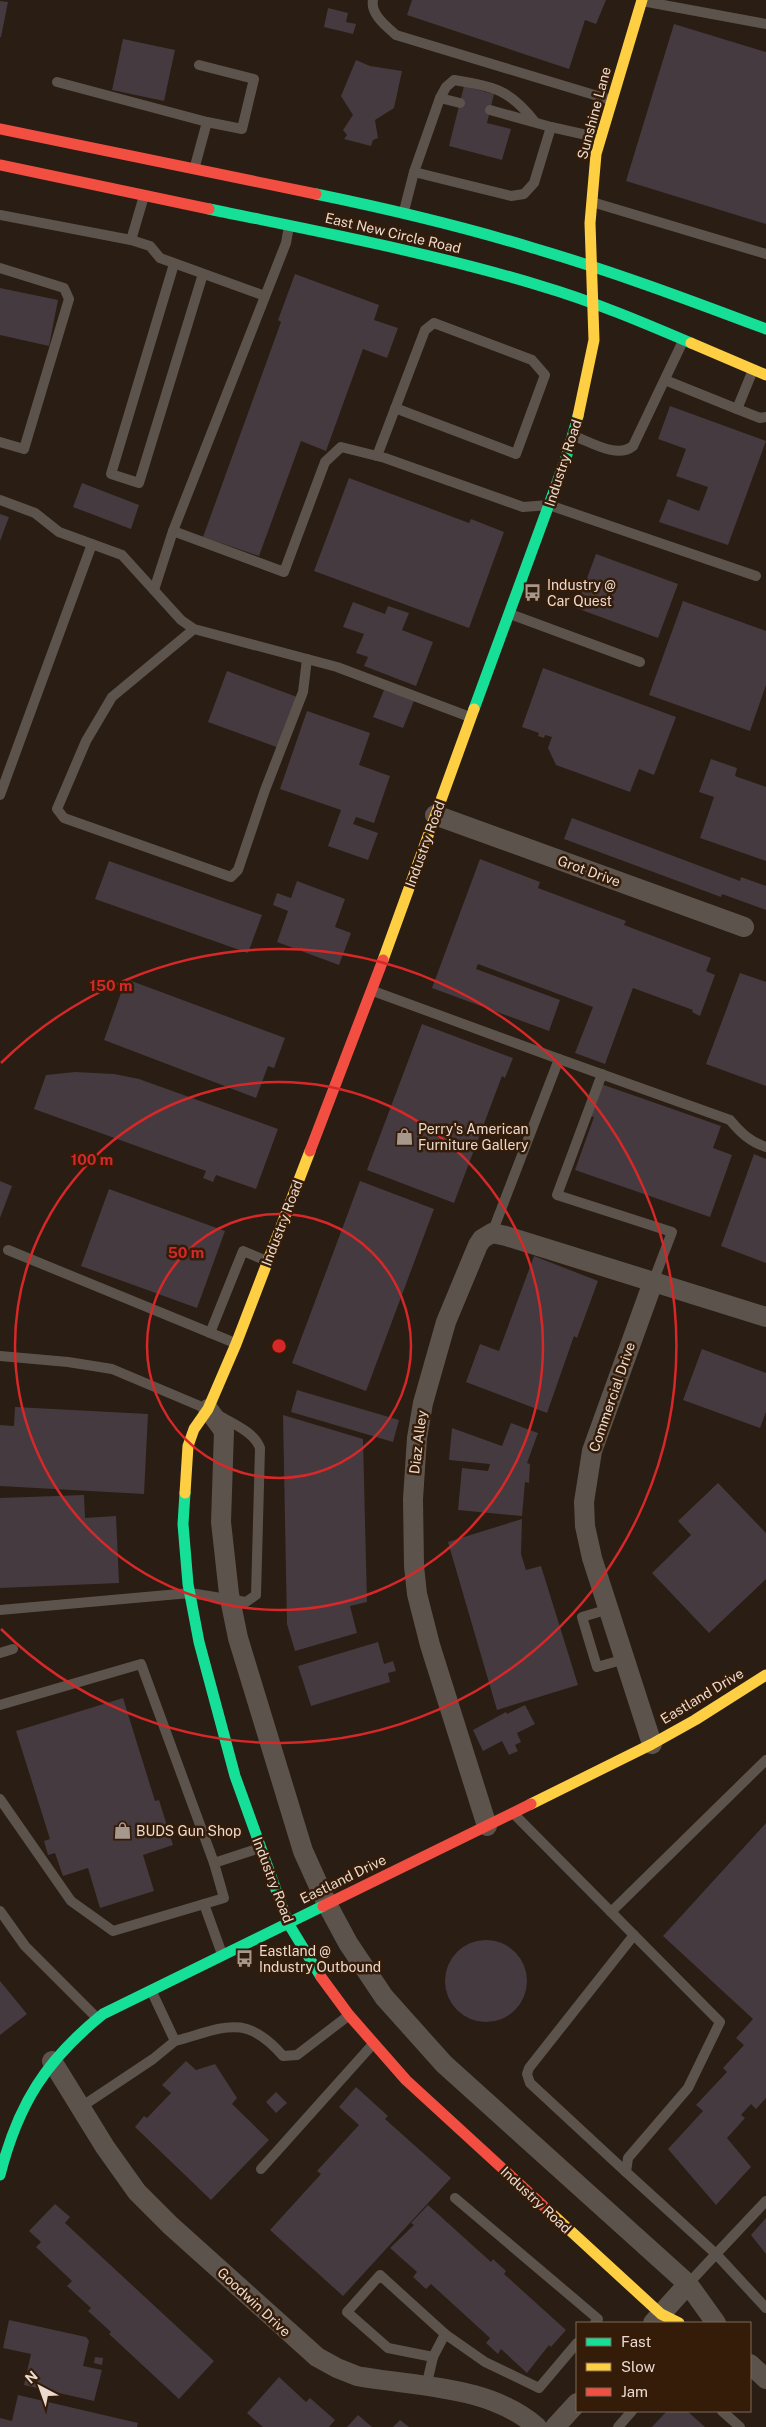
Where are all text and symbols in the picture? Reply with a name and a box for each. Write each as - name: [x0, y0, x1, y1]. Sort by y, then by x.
- street label: Sunshine Lane: [574, 65, 614, 161]
- street label: East New Circle Road: [323, 210, 463, 256]
- street label: Industry Road: [541, 417, 585, 509]
- place label: Industry @ Car Quest: [547, 577, 616, 609]
- bus stop icon: Industry @ Car Quest: [523, 583, 543, 603]
- street label: Industry Road: [402, 799, 448, 889]
- street label: Grot Drive: [555, 852, 623, 890]
- text: 150 m: [89, 977, 133, 994]
- place label: Perry's American Furniture Gallery: [418, 1121, 529, 1153]
- shop icon: Perry's American Furniture Gallery: [394, 1127, 414, 1147]
- text: 100 m: [71, 1151, 113, 1168]
- street label: Industry Road: [258, 1178, 306, 1268]
- text: 50 m: [168, 1244, 204, 1261]
- centre of rings: [270, 1337, 288, 1355]
- street label: Commercial Drive: [586, 1340, 638, 1454]
- street label: Diaz Alley: [406, 1409, 430, 1475]
- street label: Eastland Drive: [658, 1665, 746, 1727]
- shop icon: BUDS Gun Shop: [112, 1821, 132, 1841]
- place label: BUDS Gun Shop: [136, 1823, 241, 1839]
- street label: Industry Road: [249, 1835, 297, 1925]
- street label: Eastland Drive: [297, 1851, 389, 1907]
- place label: Eastland @ Industry Outbound: [259, 1943, 381, 1975]
- bus stop icon: Eastland @ Industry Outbound: [235, 1949, 255, 1969]
- street label: Industry Road: [497, 2163, 575, 2237]
- street label: Goodwin Drive: [214, 2264, 294, 2340]
- legend: [576, 2322, 751, 2412]
- text: Fast: [621, 2333, 651, 2350]
- text: Slow: [621, 2358, 656, 2375]
- north arrow: [15, 2362, 65, 2412]
- text: N: [22, 2368, 41, 2387]
- text: Jam: [621, 2383, 648, 2400]

